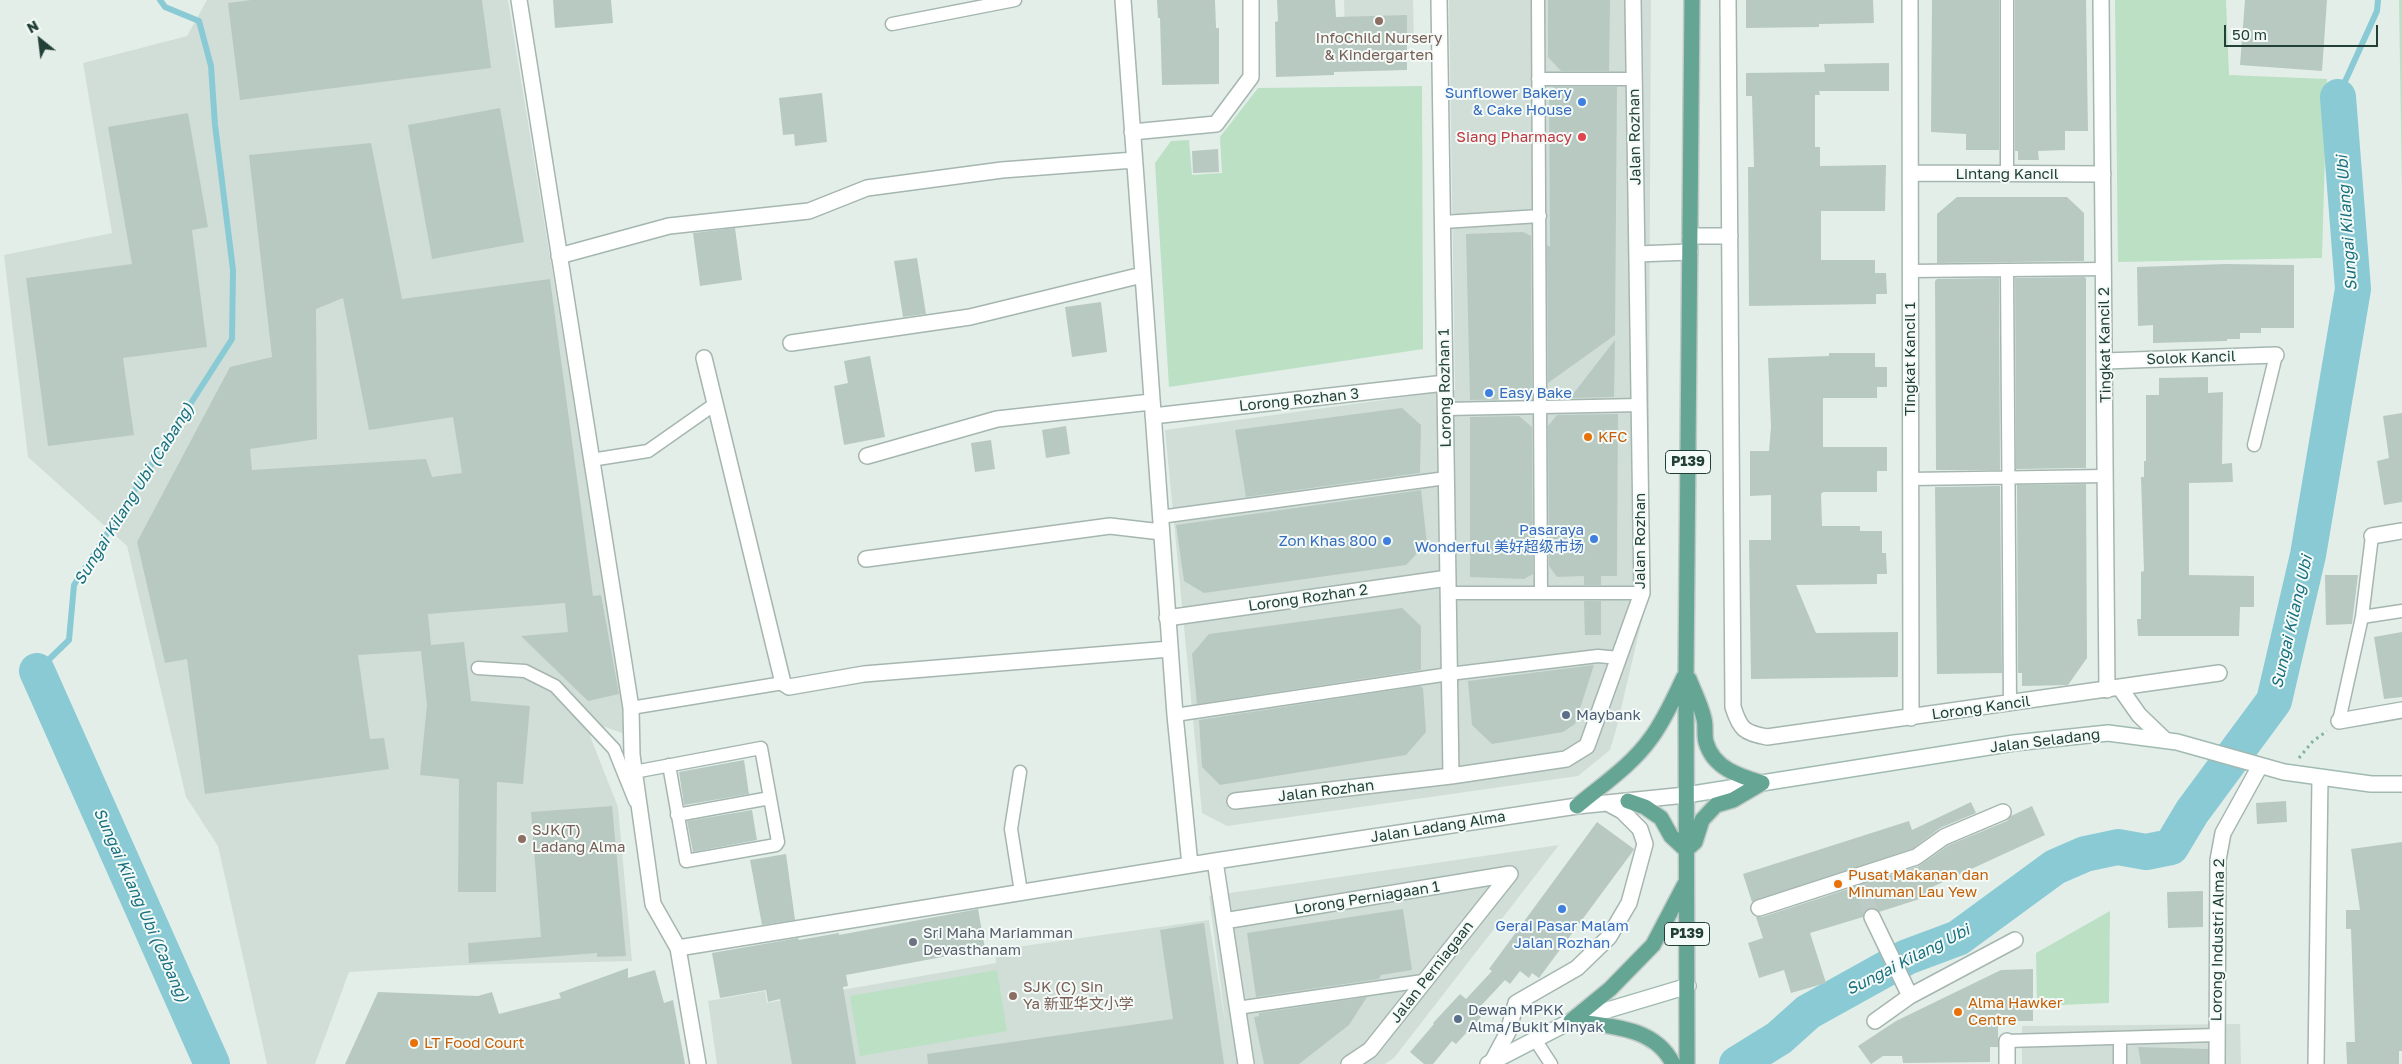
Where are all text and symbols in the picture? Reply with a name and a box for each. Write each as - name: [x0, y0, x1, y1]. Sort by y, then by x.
- north arrow: [15, 15, 65, 65]
- marker: InfoChild Nursery & Kindergarten: [1373, 15, 1385, 27]
- scale bar: [2227, 15, 2381, 47]
- text: N: [24, 16, 41, 36]
- text: 50 m: [2232, 25, 2267, 43]
- place label: InfoChild Nursery & Kindergarten: [1315, 29, 1443, 64]
- place label: Sunflower Bakery & Cake House: [1445, 84, 1572, 119]
- street label: Jalan Rozhan: [1625, 89, 1645, 185]
- marker: Sunflower Bakery & Cake House: [1576, 96, 1588, 108]
- place label: Siang Pharmacy: [1456, 128, 1572, 146]
- marker: Siang Pharmacy: [1576, 131, 1588, 143]
- water label: Sungai Kilang Ubi: [2333, 155, 2361, 291]
- street label: Lintang Kancil: [1955, 165, 2059, 183]
- street label: Tingkat Kancil 2: [2095, 287, 2115, 403]
- street label: Tingkat Kancil 1: [1901, 302, 1919, 416]
- street label: Lorong Rozhan 1: [1435, 328, 1455, 448]
- street label: Solok Kancil: [2146, 347, 2236, 369]
- place label: Easy Bake: [1499, 384, 1572, 402]
- street label: Lorong Rozhan 3: [1238, 385, 1360, 415]
- marker: Easy Bake: [1483, 387, 1495, 399]
- water label: Sungai Kilang Ubi (Cabang): [70, 400, 198, 588]
- place label: KFC: [1598, 428, 1627, 446]
- marker: KFC: [1582, 431, 1594, 443]
- road number: P139: [1666, 451, 1710, 474]
- street label: Jalan Rozhan: [1631, 493, 1649, 589]
- place label: Pasaraya Wonderful 美好超级市场: [1415, 521, 1584, 556]
- place label: Zon Khas 800: [1279, 532, 1377, 550]
- marker: Pasaraya Wonderful 美好超级市场: [1588, 533, 1600, 545]
- marker: Zon Khas 800: [1381, 535, 1393, 547]
- water label: Sungai Kilang Ubi: [2267, 554, 2317, 690]
- street label: Lorong Rozhan 2: [1247, 581, 1369, 615]
- street label: Lorong Kancil: [1931, 692, 2031, 724]
- place label: Maybank: [1576, 706, 1641, 724]
- marker: Maybank: [1560, 709, 1572, 721]
- street label: Jalan Seladang: [1989, 725, 2101, 757]
- street label: Jalan Rozhan: [1277, 776, 1375, 806]
- water label: Sungai Kilang Ubi (Cabang): [89, 805, 193, 1005]
- street label: Jalan Ladang Alma: [1369, 807, 1507, 847]
- place label: SJK(T) Ladang Alma: [532, 821, 625, 856]
- marker: SJK(T) Ladang Alma: [516, 833, 528, 845]
- street label: Lorong Industri Alma 2: [2208, 858, 2228, 1022]
- place label: Pusat Makanan dan Minuman Lau Yew: [1848, 866, 1989, 901]
- street label: Lorong Perniagaan 1: [1293, 878, 1441, 918]
- marker: Pusat Makanan dan Minuman Lau Yew: [1832, 878, 1844, 890]
- marker: Gerai Pasar Malam Jalan Rozhan: [1556, 903, 1568, 915]
- street label: Jalan Perniagaan: [1387, 917, 1477, 1027]
- place label: Gerai Pasar Malam Jalan Rozhan: [1495, 917, 1629, 952]
- water label: Sungai Kilang Ubi: [1843, 921, 1973, 999]
- road number: P139: [1664, 922, 1710, 946]
- place label: Sri Maha Mariamman Devasthanam: [923, 924, 1073, 959]
- marker: Sri Maha Mariamman Devasthanam: [907, 936, 919, 948]
- place label: SJK (C) Sin Ya 新亚华文小学: [1023, 978, 1134, 1013]
- marker: SJK (C) Sin Ya 新亚华文小学: [1007, 990, 1019, 1002]
- place label: Alma Hawker Centre: [1968, 994, 2063, 1029]
- place label: Dewan MPKK Alma/Bukit Minyak: [1468, 1001, 1604, 1036]
- marker: Alma Hawker Centre: [1952, 1006, 1964, 1018]
- marker: Dewan MPKK Alma/Bukit Minyak: [1452, 1013, 1464, 1025]
- place label: LT Food Court: [424, 1034, 525, 1052]
- marker: LT Food Court: [408, 1037, 420, 1049]

